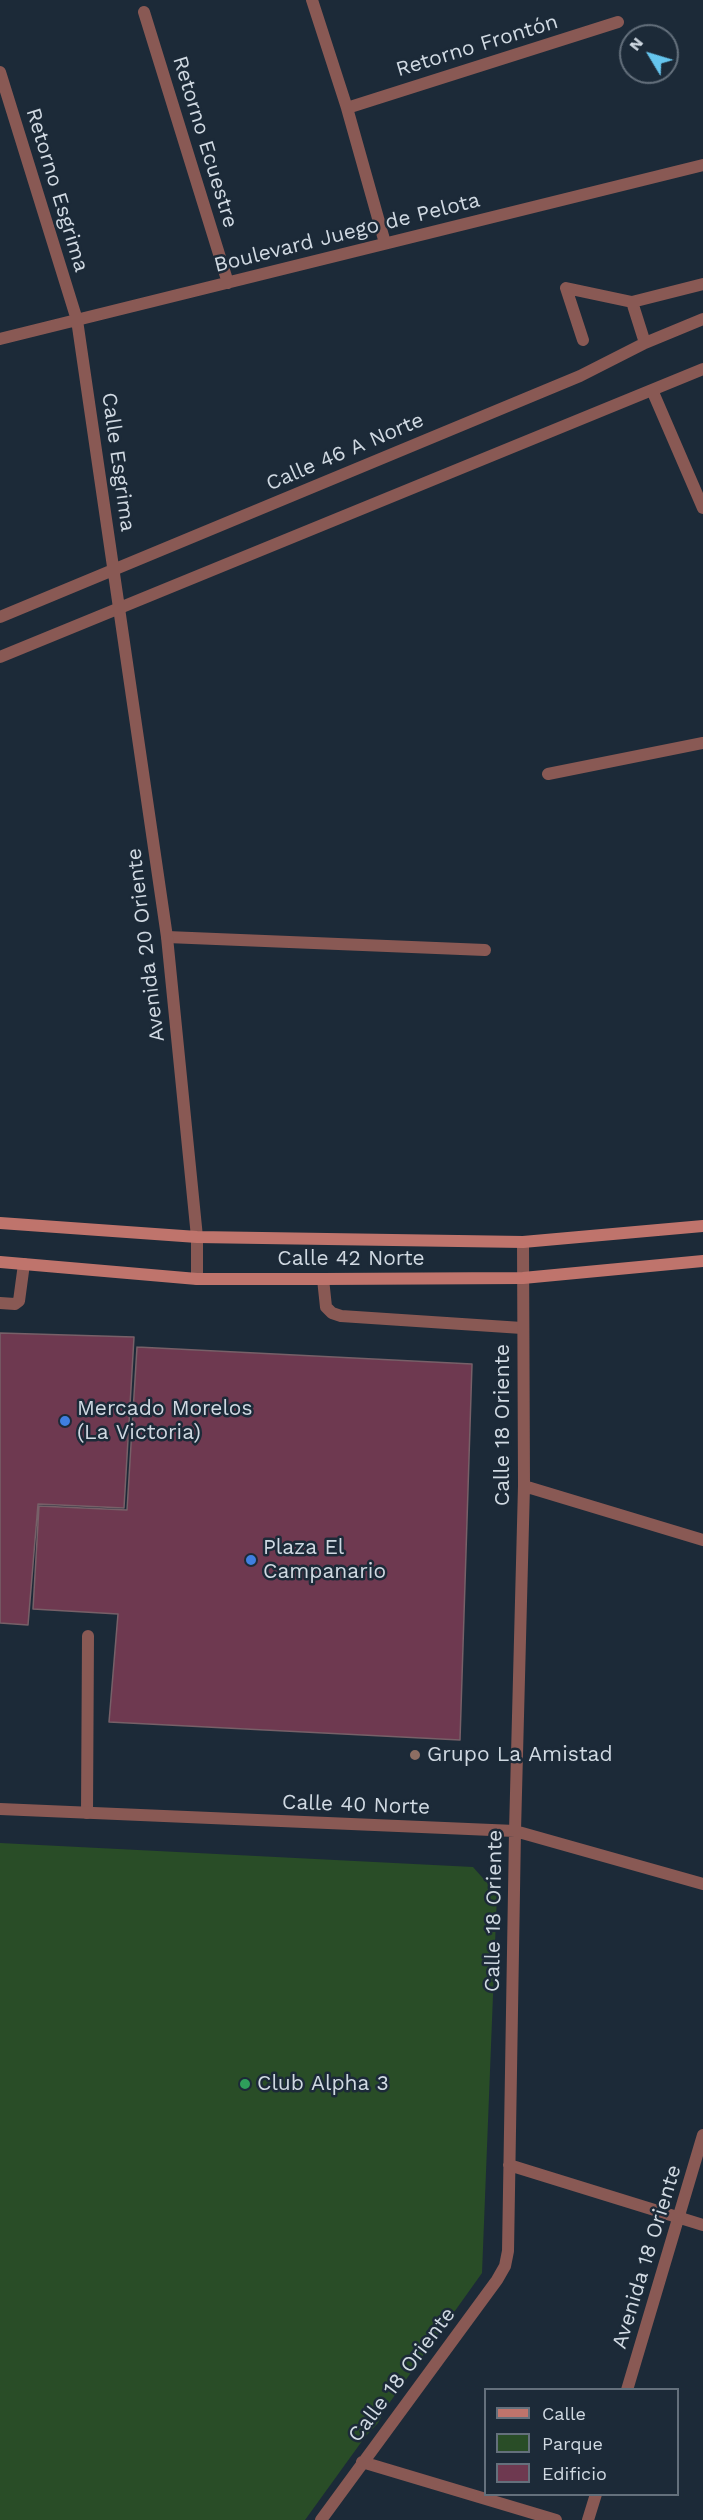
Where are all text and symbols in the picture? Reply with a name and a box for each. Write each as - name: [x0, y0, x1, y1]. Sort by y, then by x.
- street label: Retorno Frontón: [393, 9, 561, 83]
- north arrow: [619, 24, 679, 84]
- text: N: [625, 33, 647, 54]
- street label: Retorno Ecuestre: [167, 53, 243, 231]
- street label: Retorno Esgrima: [20, 105, 94, 275]
- street label: Boulevard Juego de Pelota: [211, 188, 483, 278]
- street label: Calle Esgrima: [96, 391, 140, 533]
- street label: Calle 46 A Norte: [262, 407, 428, 497]
- street label: Avenida 20 Oriente: [122, 847, 170, 1043]
- street label: Calle 42 Norte: [277, 1246, 425, 1272]
- street label: Calle 18 Oriente: [490, 1344, 516, 1506]
- place label: Mercado Morelos (La Victoria): [77, 1396, 252, 1446]
- marker: Mercado Morelos (La Victoria): [58, 1414, 72, 1428]
- place label: Plaza El Campanario: [263, 1535, 386, 1585]
- marker: Plaza El Campanario: [244, 1553, 258, 1567]
- place label: Grupo La Amistad: [427, 1742, 613, 1768]
- marker: Grupo La Amistad: [408, 1748, 422, 1762]
- street label: Calle 40 Norte: [282, 1790, 430, 1820]
- street label: Calle 18 Oriente: [480, 1830, 508, 1992]
- place label: Club Alpha 3: [257, 2071, 389, 2097]
- marker: Club Alpha 3: [238, 2077, 252, 2091]
- street label: Avenida 18 Oriente: [607, 2162, 687, 2352]
- street label: Calle 18 Oriente: [343, 2303, 461, 2447]
- legend: [484, 2388, 679, 2496]
- text: Calle: [542, 2403, 586, 2424]
- text: Parque: [542, 2433, 603, 2454]
- text: Edificio: [542, 2463, 607, 2484]

